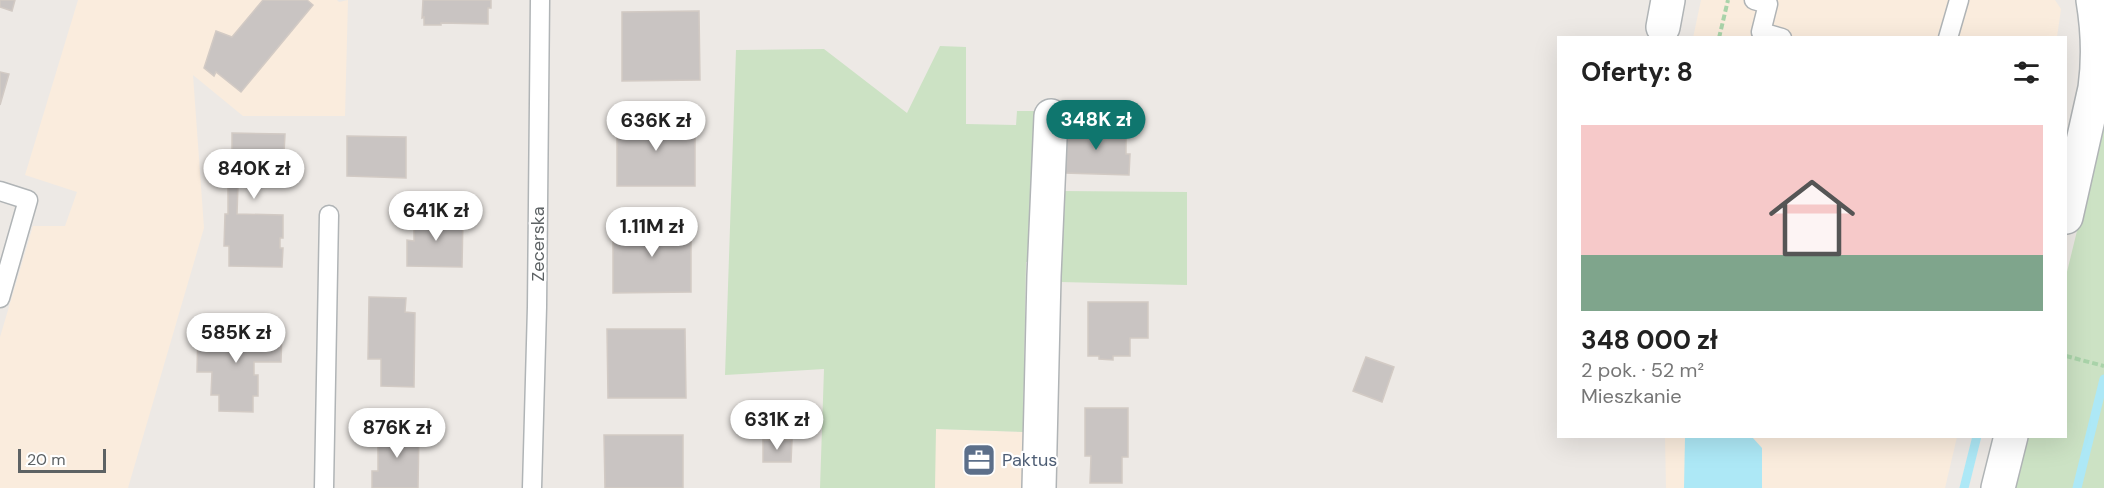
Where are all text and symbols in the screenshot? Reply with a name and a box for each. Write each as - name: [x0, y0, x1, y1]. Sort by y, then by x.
- text: Oferty: 8: [1581, 55, 1693, 89]
- icon: filters: [2010, 56, 2043, 89]
- pin: 348K zł: [1041, 100, 1151, 151]
- pin: 636K zł: [601, 101, 711, 152]
- text: 348K zł: [1060, 106, 1132, 132]
- text: 636K zł: [621, 107, 691, 133]
- pin: 840K zł: [199, 149, 309, 200]
- text: 840K zł: [217, 155, 291, 181]
- icon: home: [1758, 164, 1866, 272]
- pin: 641K zł: [381, 191, 491, 242]
- text: 641K zł: [403, 197, 469, 223]
- street label: Zecerska: [526, 207, 550, 281]
- pin: 1.11M zł: [590, 207, 714, 258]
- text: 1.11M zł: [620, 213, 684, 239]
- pin: 585K zł: [181, 313, 291, 364]
- text: 585K zł: [201, 319, 272, 345]
- text: 348 000 zł: [1581, 323, 1718, 357]
- text: 2 pok. · 52 m²: [1581, 357, 1704, 383]
- text: Mieszkanie: [1581, 383, 1682, 409]
- pin: 631K zł: [722, 400, 832, 451]
- text: 631K zł: [744, 406, 810, 432]
- pin: 876K zł: [342, 408, 452, 459]
- text: 876K zł: [362, 414, 432, 440]
- office icon: Paktus: [961, 442, 997, 478]
- scale bar: [18, 446, 106, 474]
- place label: Paktus: [1002, 448, 1057, 472]
- text: 20 m: [27, 449, 66, 470]

